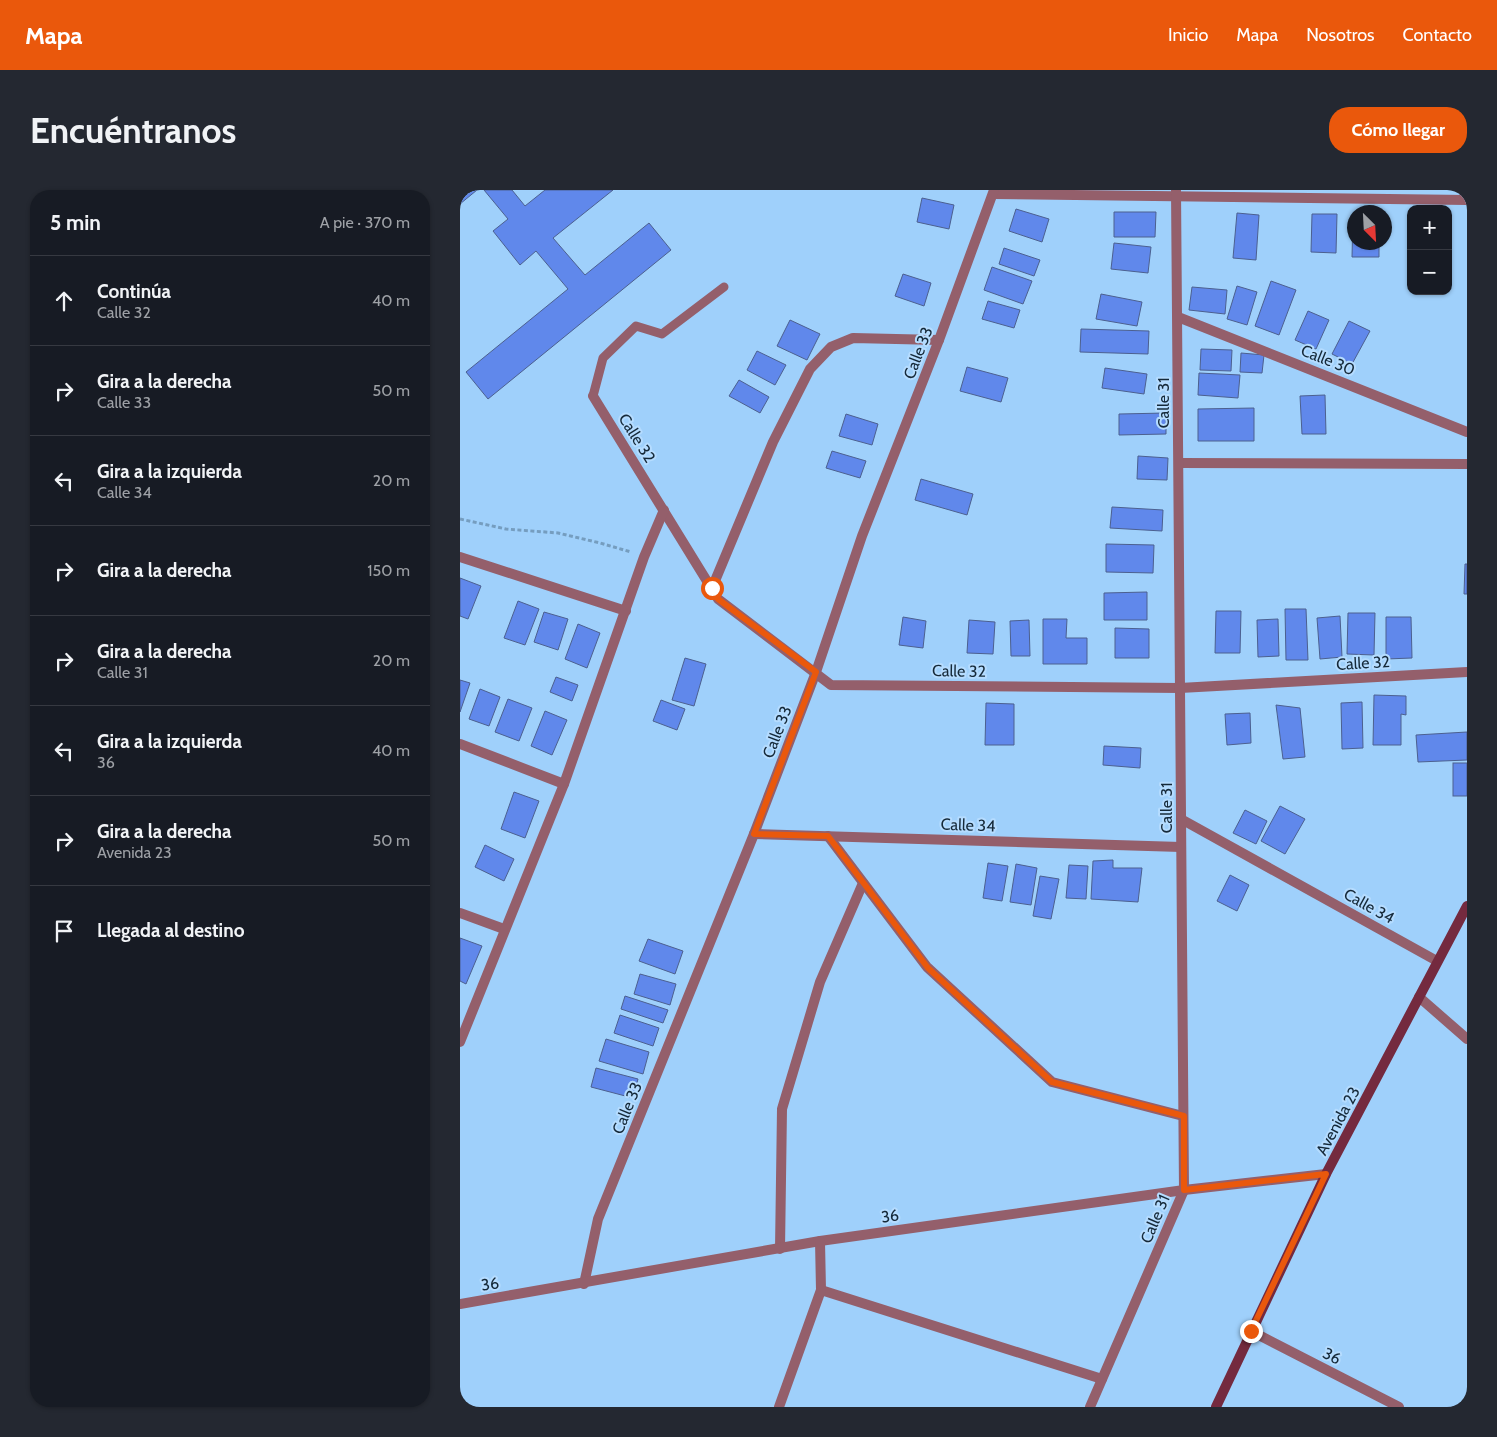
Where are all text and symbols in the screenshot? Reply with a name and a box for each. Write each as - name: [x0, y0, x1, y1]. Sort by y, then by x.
- text: Mapa: [25, 21, 82, 50]
- text: Inicio: [1168, 24, 1208, 46]
- text: Mapa: [1236, 24, 1278, 46]
- text: Nosotros: [1306, 24, 1375, 46]
- text: Contacto: [1403, 24, 1472, 46]
- button: Cómo llegar: [1329, 107, 1467, 153]
- text: Encuéntranos: [30, 109, 236, 152]
- north arrow: [1347, 205, 1392, 250]
- map controls: [1407, 205, 1452, 295]
- button: +: [1407, 205, 1452, 250]
- text: 5 min: [50, 210, 101, 235]
- text: A pie · 370 m: [320, 213, 410, 232]
- button: −: [1407, 250, 1452, 295]
- text: Continúa: [97, 280, 171, 303]
- icon: ahead: [50, 287, 78, 315]
- text: 40 m: [372, 291, 410, 310]
- text: Calle 32: [97, 303, 151, 322]
- street label: Calle 33: [899, 324, 937, 382]
- street label: Calle 30: [1298, 341, 1358, 379]
- text: Gira a la derecha: [97, 370, 232, 393]
- icon: right: [50, 377, 78, 405]
- street label: Calle 31: [1154, 378, 1173, 428]
- text: 50 m: [373, 381, 410, 400]
- text: Calle 33: [97, 393, 151, 412]
- street label: Calle 32: [615, 410, 659, 466]
- text: Gira a la izquierda: [97, 460, 242, 483]
- icon: left: [50, 467, 78, 495]
- text: 20 m: [373, 471, 410, 490]
- text: Calle 34: [97, 483, 152, 502]
- icon: right: [50, 557, 78, 585]
- text: Gira a la derecha: [97, 559, 232, 582]
- text: 150 m: [367, 561, 410, 580]
- route start: [701, 577, 724, 600]
- text: Gira a la derecha: [97, 640, 232, 663]
- icon: right: [50, 647, 78, 675]
- text: 20 m: [373, 651, 410, 670]
- street label: Calle 32: [1336, 652, 1390, 674]
- street label: Calle 32: [932, 661, 986, 681]
- text: Calle 31: [97, 663, 148, 682]
- street label: Calle 33: [758, 703, 796, 761]
- text: Gira a la izquierda: [97, 730, 242, 753]
- icon: left: [50, 737, 78, 765]
- text: 40 m: [372, 741, 410, 760]
- text: 36: [97, 753, 115, 772]
- street label: Calle 31: [1157, 783, 1176, 833]
- street label: Calle 34: [940, 815, 996, 835]
- text: Gira a la derecha: [97, 820, 232, 843]
- icon: right: [50, 827, 78, 855]
- text: 50 m: [373, 831, 410, 850]
- text: Avenida 23: [97, 843, 172, 862]
- street label: Calle 34: [1340, 884, 1398, 928]
- icon: arrive: [50, 917, 78, 945]
- text: Llegada al destino: [97, 919, 244, 942]
- street label: Calle 33: [608, 1079, 646, 1137]
- street label: Avenida 23: [1312, 1084, 1364, 1158]
- street label: Calle 31: [1136, 1192, 1174, 1246]
- street label: 36: [880, 1205, 900, 1227]
- street label: 36: [480, 1273, 500, 1295]
- route end: [1240, 1320, 1263, 1343]
- street label: 36: [1320, 1344, 1344, 1368]

